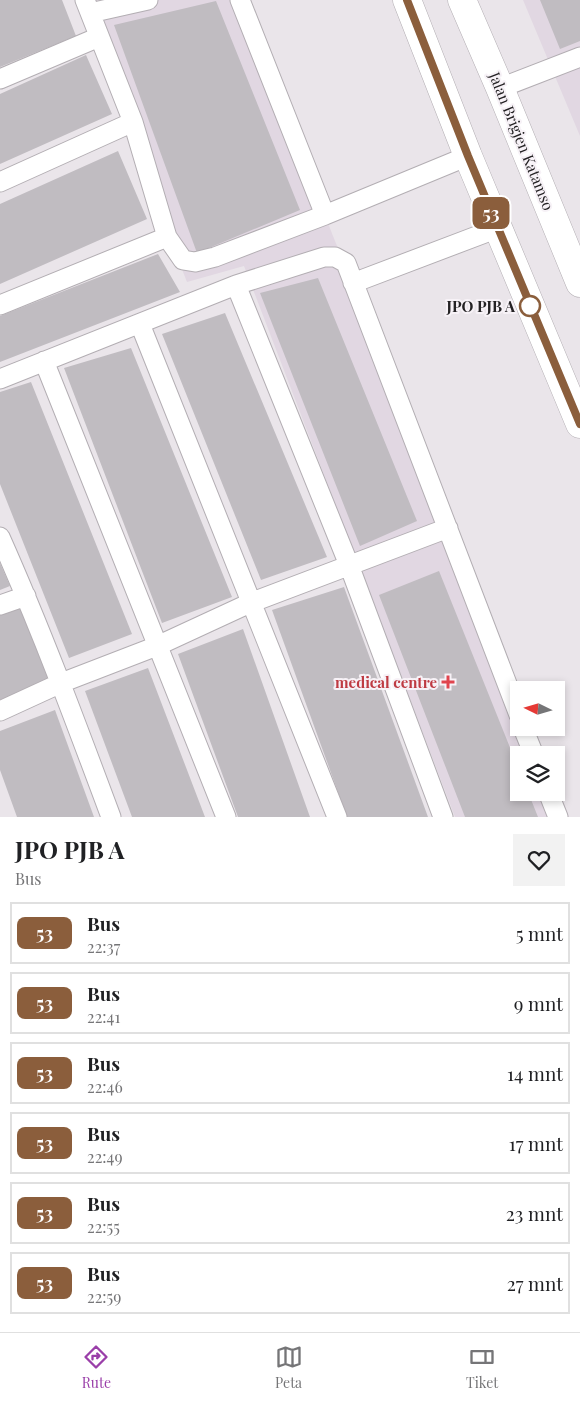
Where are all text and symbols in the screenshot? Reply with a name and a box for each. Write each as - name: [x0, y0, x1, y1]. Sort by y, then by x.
- street label: Jalan Brigjen Katamso: [485, 68, 559, 213]
- line badge: 53: [468, 197, 514, 229]
- text: 53: [482, 201, 500, 225]
- marker: JPO PJB A: [519, 295, 541, 317]
- place label: JPO PJB A: [446, 296, 516, 316]
- place label: medical centre: [335, 672, 437, 692]
- marker: medical centre: [441, 675, 455, 689]
- north arrow: [510, 681, 565, 736]
- map controls: [510, 681, 565, 801]
- button: layers: [510, 746, 565, 801]
- text: JPO PJB A: [15, 833, 125, 865]
- button: heart: [513, 834, 565, 886]
- text: Bus: [15, 868, 41, 889]
- text: Bus: [87, 910, 120, 936]
- text: 5 mnt: [516, 920, 563, 946]
- text: 53: [36, 921, 53, 945]
- text: 22:37: [87, 936, 120, 957]
- text: Bus: [87, 980, 120, 1006]
- text: 9 mnt: [514, 990, 563, 1016]
- text: 53: [36, 991, 53, 1015]
- text: 22:41: [87, 1006, 120, 1027]
- text: Bus: [87, 1050, 120, 1076]
- text: 14 mnt: [507, 1060, 563, 1086]
- text: 53: [36, 1061, 53, 1085]
- text: 22:46: [87, 1076, 123, 1097]
- text: Bus: [87, 1120, 120, 1146]
- text: 17 mnt: [509, 1130, 563, 1156]
- text: 53: [36, 1131, 53, 1155]
- text: 22:49: [87, 1146, 123, 1167]
- text: Bus: [87, 1190, 120, 1216]
- text: 23 mnt: [506, 1200, 563, 1226]
- text: 53: [36, 1201, 53, 1225]
- text: 22:55: [87, 1216, 120, 1237]
- text: Bus: [87, 1260, 120, 1286]
- text: 27 mnt: [507, 1270, 563, 1296]
- text: 53: [36, 1271, 53, 1295]
- text: 22:59: [87, 1286, 121, 1307]
- tab: Rute: [82, 1343, 111, 1392]
- tab: Peta: [275, 1343, 303, 1392]
- tab: Tiket: [466, 1343, 498, 1392]

